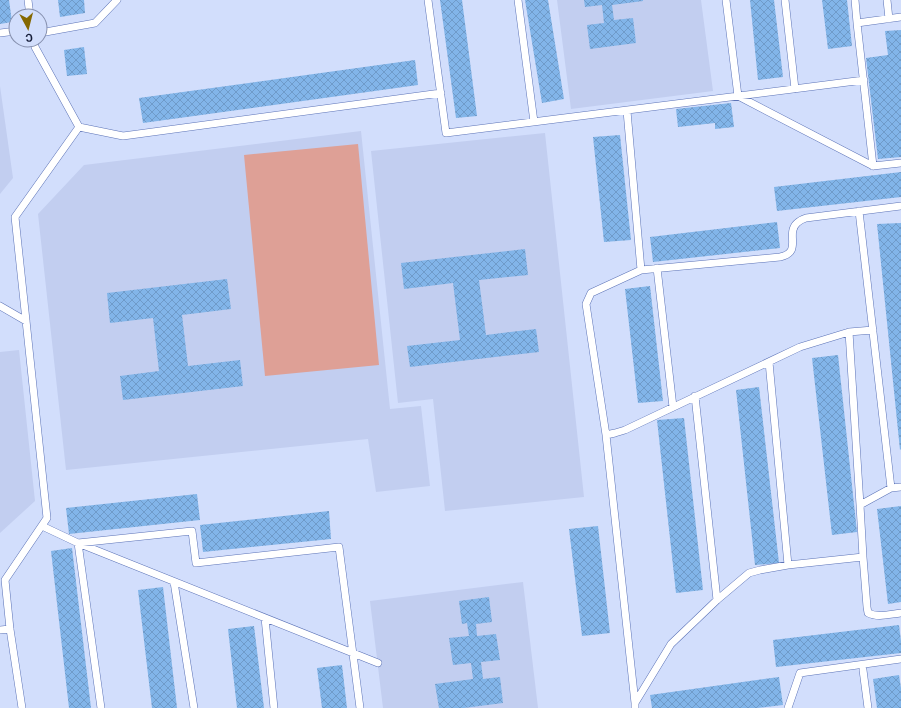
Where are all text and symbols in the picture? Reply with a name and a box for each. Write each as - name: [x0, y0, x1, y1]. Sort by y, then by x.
- north arrow: [8, 8, 48, 48]
- text: С: [25, 31, 34, 44]

